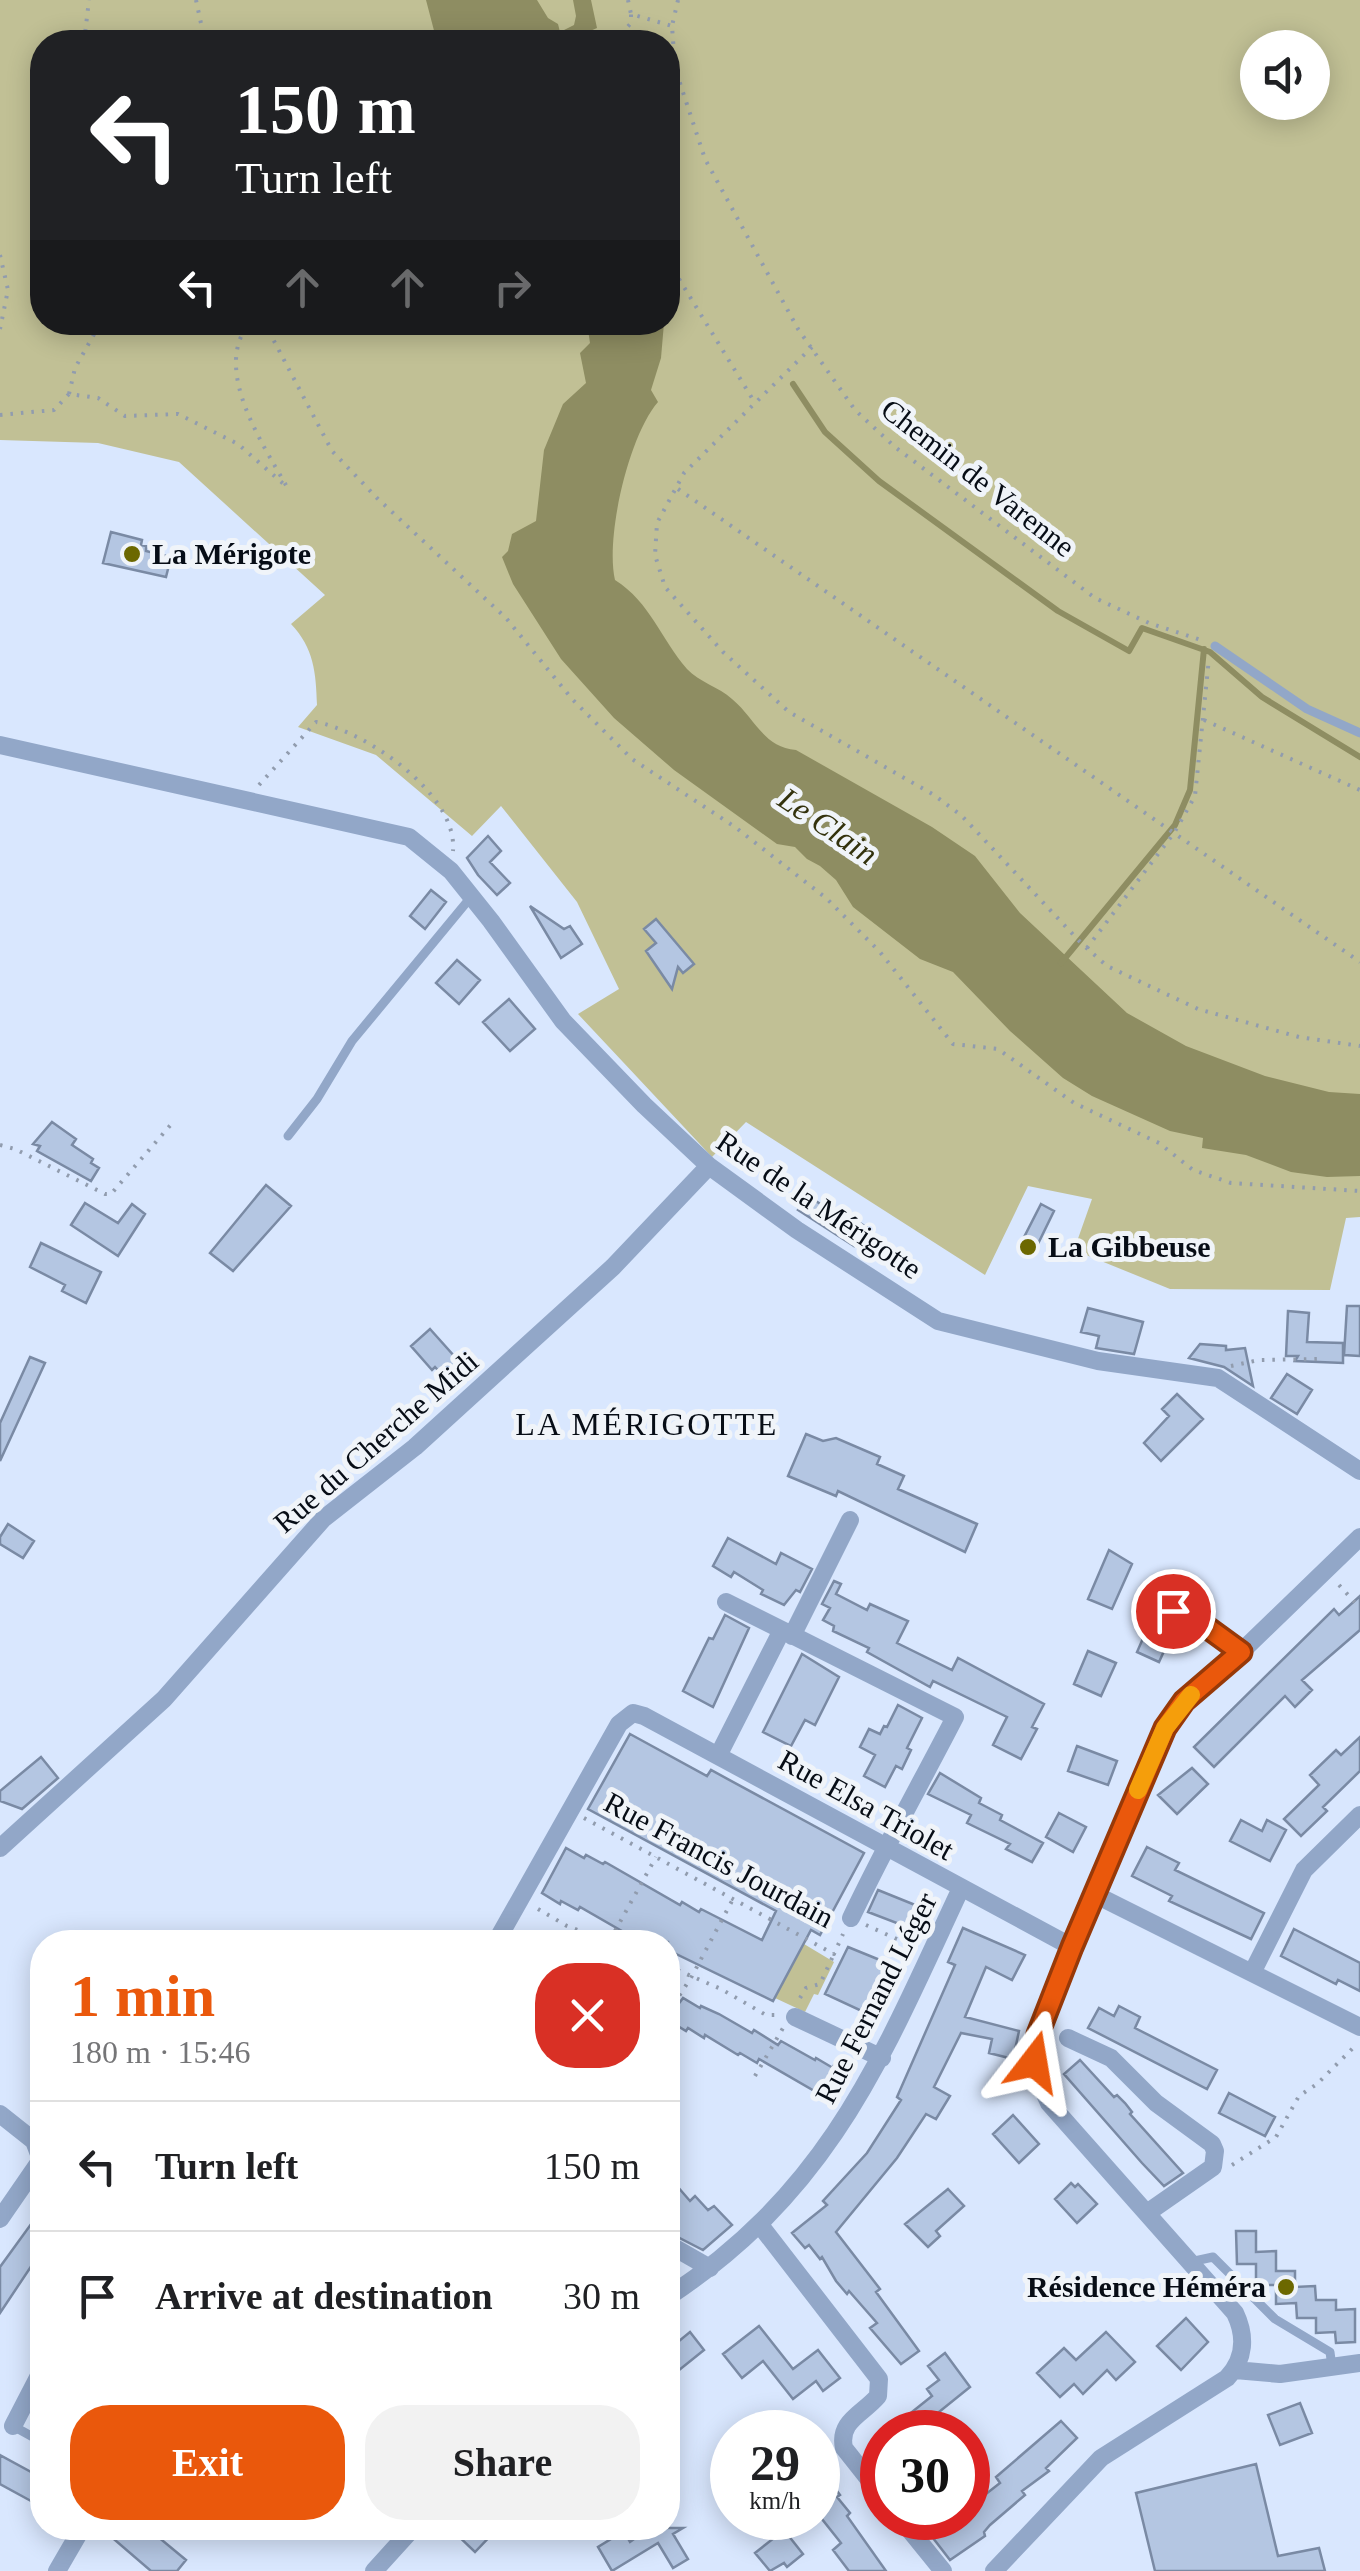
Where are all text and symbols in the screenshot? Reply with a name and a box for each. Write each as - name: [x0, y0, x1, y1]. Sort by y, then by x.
- map controls: [1240, 30, 1330, 120]
- button: sound: [1240, 30, 1330, 120]
- icon: left: [70, 70, 200, 200]
- text: 150 m: [235, 71, 416, 148]
- text: Turn left: [235, 153, 392, 203]
- icon: left: [170, 260, 225, 315]
- icon: ahead: [275, 260, 330, 315]
- icon: ahead: [380, 260, 435, 315]
- icon: right: [485, 260, 540, 315]
- street label: Chemin de Varenne: [875, 392, 1081, 563]
- place label: La Mérigote: [152, 537, 311, 570]
- marker: La Mérigote: [121, 543, 143, 565]
- water label: Le Clain: [771, 779, 884, 872]
- street label: Rue de la Mérigotte: [711, 1124, 928, 1285]
- place label: La Gibbeuse: [1048, 1230, 1211, 1263]
- marker: La Gibbeuse: [1017, 1236, 1039, 1258]
- street label: Rue du Cherche Midi: [267, 1344, 484, 1539]
- district label: LA MÉRIGOTTE: [515, 1406, 779, 1442]
- pin: [1131, 1569, 1216, 1654]
- icon: arrive: [1146, 1584, 1201, 1639]
- street label: Rue Elsa Triolet: [773, 1743, 960, 1867]
- street label: Rue Francis Jourdain: [599, 1785, 840, 1934]
- street label: Rue Fernand Léger: [808, 1887, 943, 2108]
- text: 1 min: [70, 1963, 215, 2029]
- button: close: [535, 1963, 640, 2068]
- position arrow: [982, 2010, 1086, 2114]
- text: 180 m · 15:46: [70, 2034, 250, 2070]
- icon: left: [70, 2139, 125, 2194]
- text: Turn left: [155, 2145, 298, 2187]
- text: 150 m: [544, 2145, 640, 2187]
- icon: arrive: [70, 2269, 125, 2324]
- place label: Résidence Héméra: [1027, 2270, 1266, 2303]
- text: Arrive at destination: [155, 2275, 493, 2317]
- text: 30 m: [563, 2275, 640, 2317]
- marker: Résidence Héméra: [1275, 2276, 1297, 2298]
- button: Exit: [70, 2405, 345, 2520]
- button: Share: [365, 2405, 640, 2520]
- speed limit sign: 30: [860, 2410, 990, 2540]
- text: 29: [750, 2435, 800, 2491]
- text: km/h: [749, 2487, 801, 2514]

